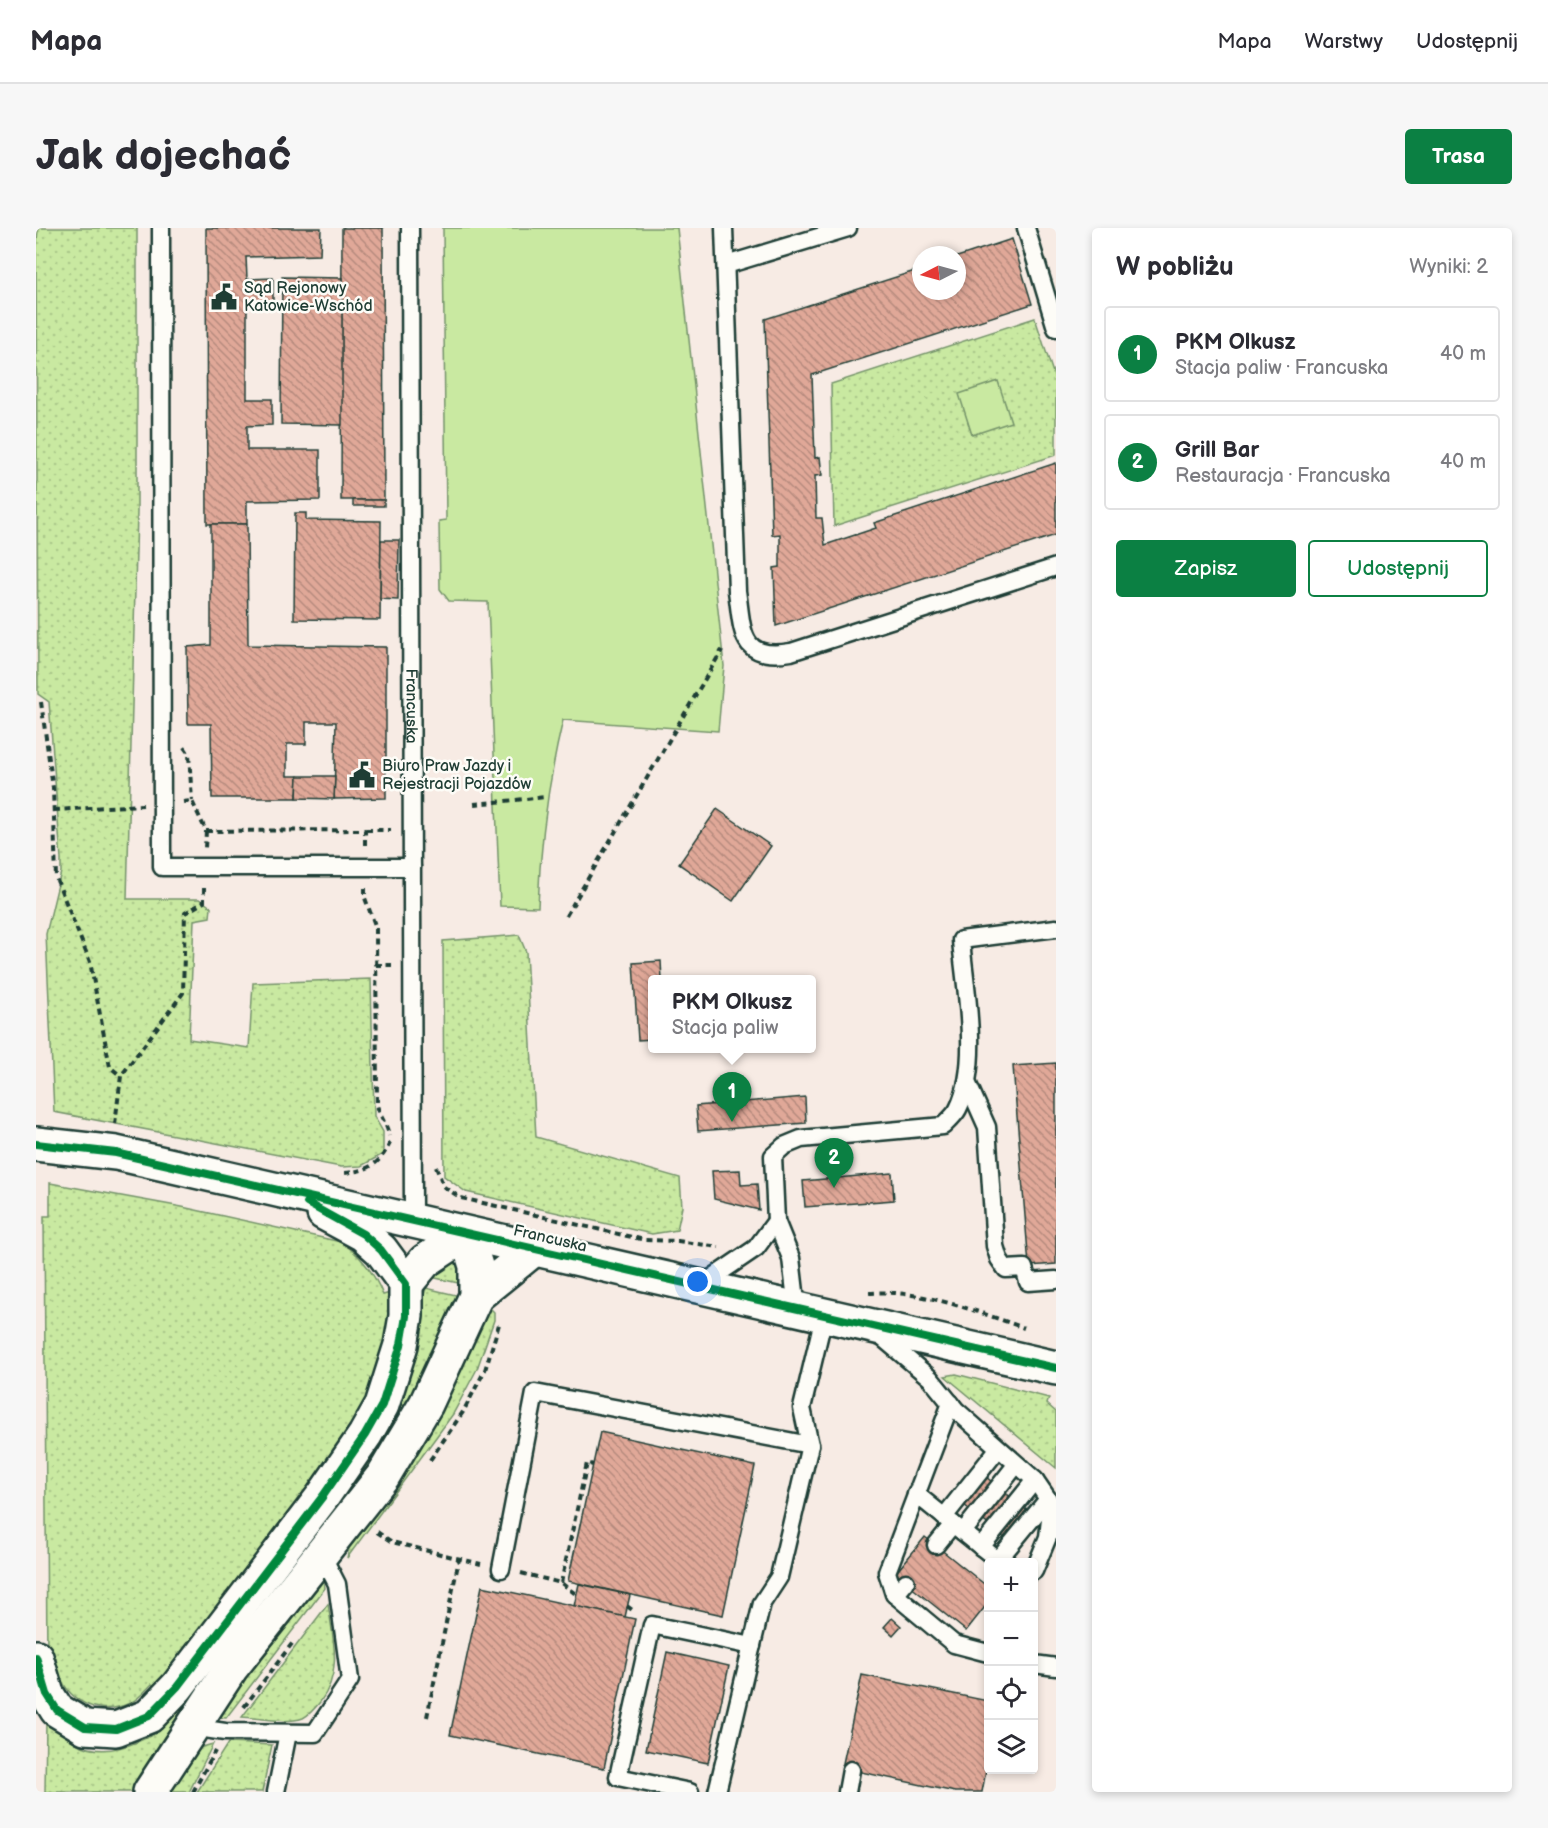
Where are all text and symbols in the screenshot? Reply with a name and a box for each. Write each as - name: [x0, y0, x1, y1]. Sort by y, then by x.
- text: Mapa: [30, 25, 102, 58]
- text: Mapa: [1218, 29, 1272, 54]
- text: Warstwy: [1305, 29, 1383, 54]
- text: Udostępnij: [1416, 29, 1518, 54]
- button: Trasa: [1405, 129, 1512, 184]
- text: Jak dojechać: [36, 131, 291, 182]
- north arrow: [912, 246, 966, 300]
- text: W pobliżu: [1116, 252, 1234, 283]
- text: Wyniki: 2: [1409, 255, 1488, 279]
- place label: Sąd Rejonowy Katowice-Wschód: [244, 279, 373, 316]
- public building icon: Sąd Rejonowy Katowice-Wschód: [209, 282, 239, 312]
- text: PKM Olkusz: [1175, 329, 1295, 356]
- text: 1: [1133, 342, 1142, 366]
- text: 40 m: [1440, 342, 1486, 366]
- text: Stacja paliw · Francuska: [1175, 356, 1388, 380]
- text: Grill Bar: [1175, 437, 1259, 464]
- text: 2: [1132, 450, 1143, 474]
- text: 40 m: [1440, 450, 1486, 474]
- text: Restauracja · Francuska: [1175, 464, 1391, 488]
- button: Zapisz: [1116, 540, 1296, 597]
- button: Udostępnij: [1308, 540, 1488, 597]
- street label: Francuska: [402, 668, 421, 744]
- place label: Biuro Praw Jazdy i Rejestracji Pojazdów: [382, 757, 532, 794]
- public building icon: Biuro Praw Jazdy i Rejestracji Pojazdów: [347, 760, 377, 790]
- popup: [648, 975, 816, 1053]
- text: PKM Olkusz: [672, 989, 792, 1016]
- text: Stacja paliw: [672, 1016, 778, 1040]
- pin: 1: [712, 1072, 752, 1122]
- pin: 2: [814, 1138, 854, 1188]
- street label: Francuska: [511, 1221, 589, 1257]
- your location: [683, 1267, 712, 1296]
- map controls: [984, 1558, 1038, 1774]
- button: +: [984, 1558, 1038, 1612]
- button: −: [984, 1612, 1038, 1666]
- button: locate: [984, 1666, 1038, 1720]
- button: layers: [984, 1720, 1038, 1774]

